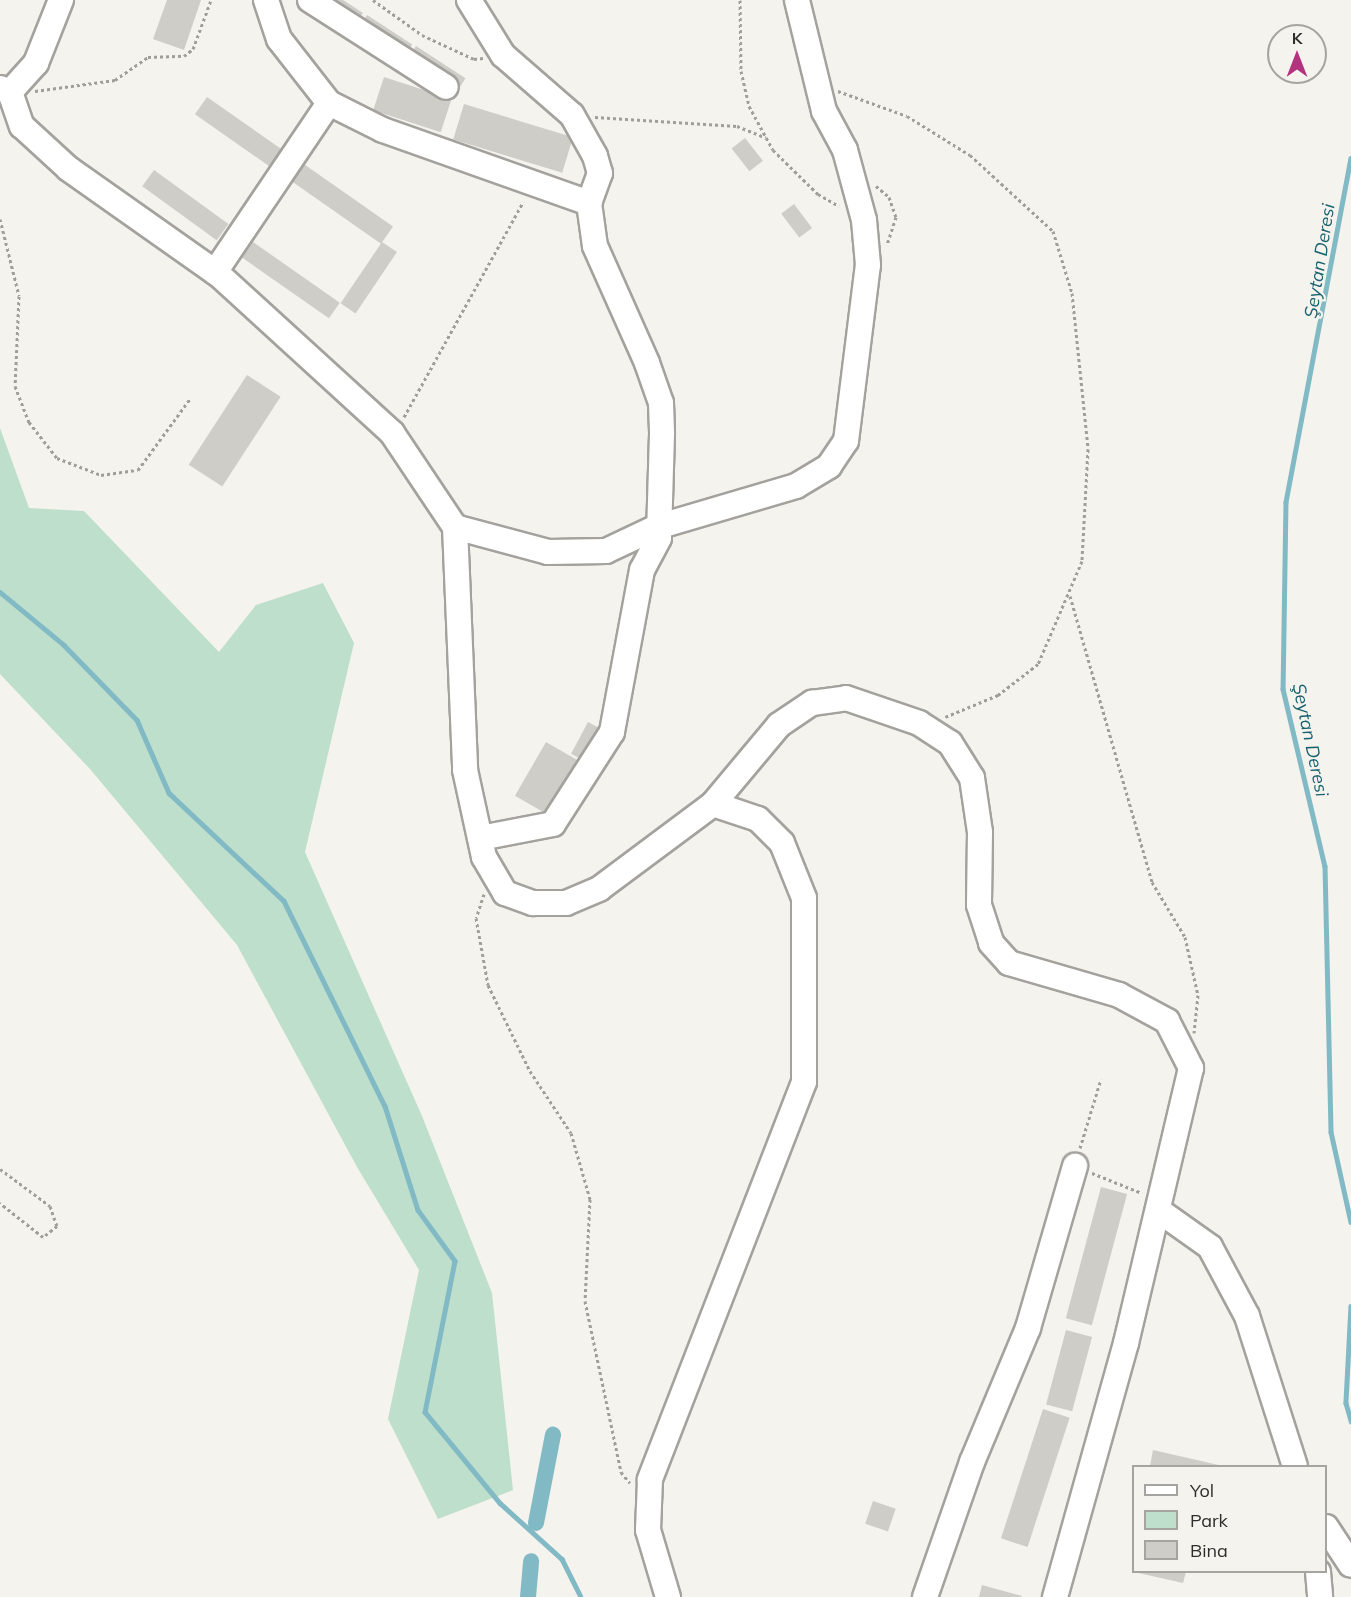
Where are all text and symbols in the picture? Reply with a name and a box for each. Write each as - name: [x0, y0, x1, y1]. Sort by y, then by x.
- north arrow: [1267, 24, 1327, 84]
- text: K: [1292, 28, 1302, 48]
- water label: Şeytan Deresi: [1300, 202, 1340, 320]
- water label: Şeytan Deresi: [1287, 681, 1333, 799]
- legend: [1132, 1465, 1327, 1573]
- text: Yol: [1190, 1479, 1214, 1502]
- text: Park: [1190, 1509, 1228, 1532]
- text: Bina: [1190, 1539, 1228, 1562]

